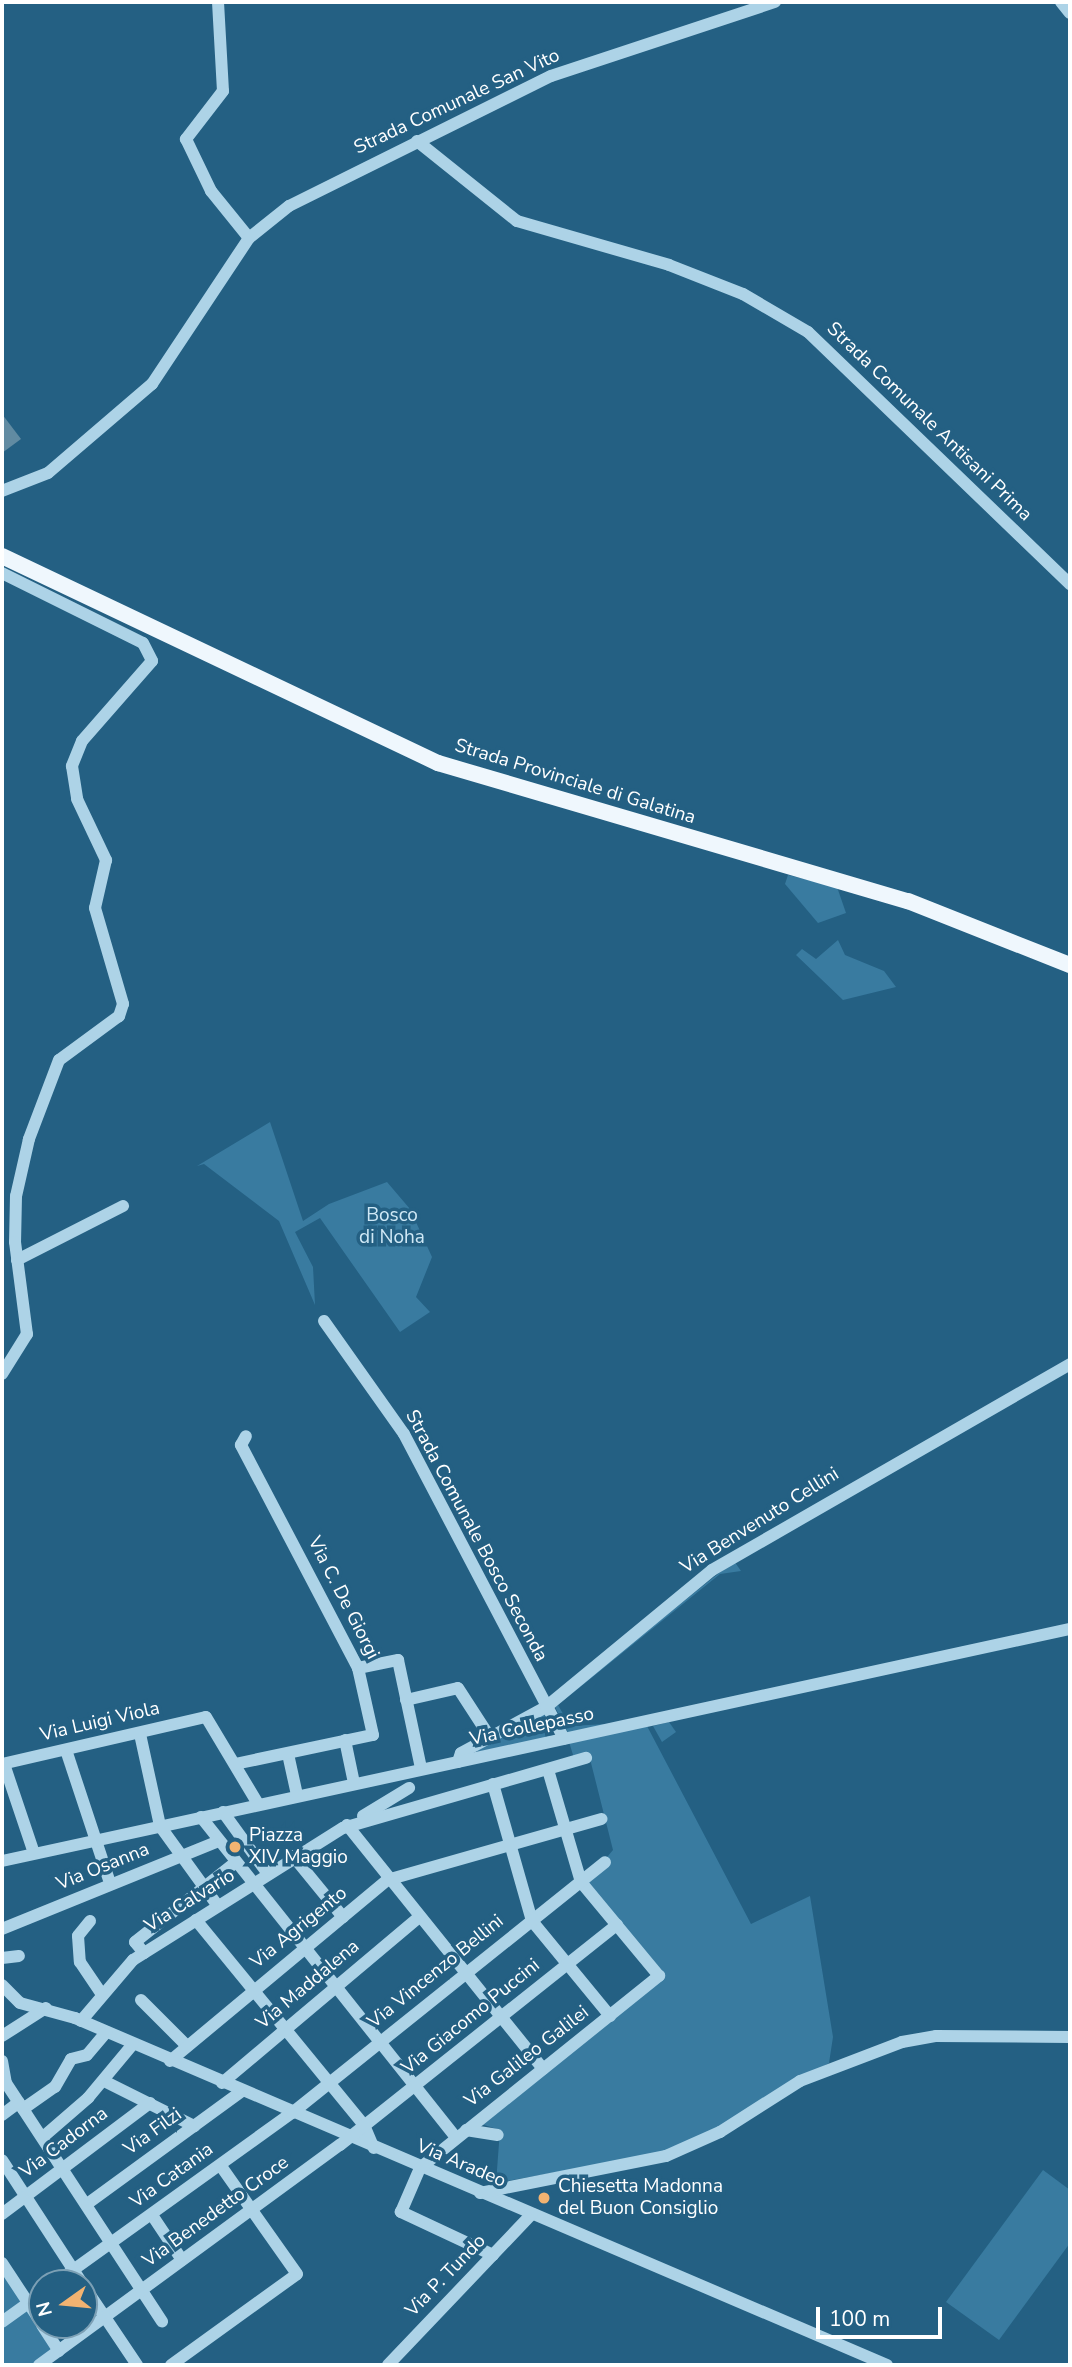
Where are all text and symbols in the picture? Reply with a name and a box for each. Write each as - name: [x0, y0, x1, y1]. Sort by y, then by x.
- street label: Strada Comunale San Vito: [351, 44, 563, 160]
- street label: Strada Comunale Antisani Prima: [822, 318, 1036, 526]
- street label: Strada Provinciale di Galatina: [452, 734, 698, 830]
- park label: Bosco di Noha: [359, 1205, 425, 1249]
- street label: Strada Comunale Bosco Seconda: [400, 1406, 552, 1666]
- street label: Via Benvenuto Cellini: [677, 1463, 843, 1579]
- street label: Via C. De Giorgi: [302, 1533, 384, 1663]
- street label: Via Luigi Viola: [38, 1697, 162, 1747]
- street label: Via Collepasso: [468, 1703, 596, 1751]
- place label: Piazza XIV Maggio: [249, 1825, 348, 1869]
- street label: Via Osanna: [53, 1838, 153, 1896]
- marker: Piazza XIV Maggio: [227, 1839, 243, 1855]
- street label: Via Calvario: [141, 1864, 239, 1938]
- street label: Via Agrigento: [246, 1882, 352, 1974]
- street label: Via Vincenzo Bellini: [364, 1910, 508, 2034]
- street label: Via Maddalena: [252, 1935, 364, 2035]
- street label: Via Giacomo Puccini: [397, 1954, 545, 2080]
- street label: Via Galileo Galilei: [460, 2001, 594, 2113]
- street label: Via Cadorna: [15, 2103, 113, 2183]
- street label: Via Filzi: [120, 2103, 186, 2161]
- street label: Via Aradeo: [413, 2135, 509, 2193]
- street label: Via Catania: [126, 2138, 218, 2214]
- street label: Via Benedetto Croce: [139, 2151, 293, 2273]
- place label: Chiesetta Madonna del Buon Consiglio: [558, 2176, 723, 2220]
- marker: Chiesetta Madonna del Buon Consiglio: [536, 2190, 552, 2206]
- street label: Via P. Tundo: [401, 2230, 491, 2322]
- north arrow: [28, 2269, 98, 2339]
- scale bar: [820, 2294, 946, 2338]
- text: N: [30, 2299, 59, 2319]
- text: 100 m: [829, 2305, 890, 2333]

